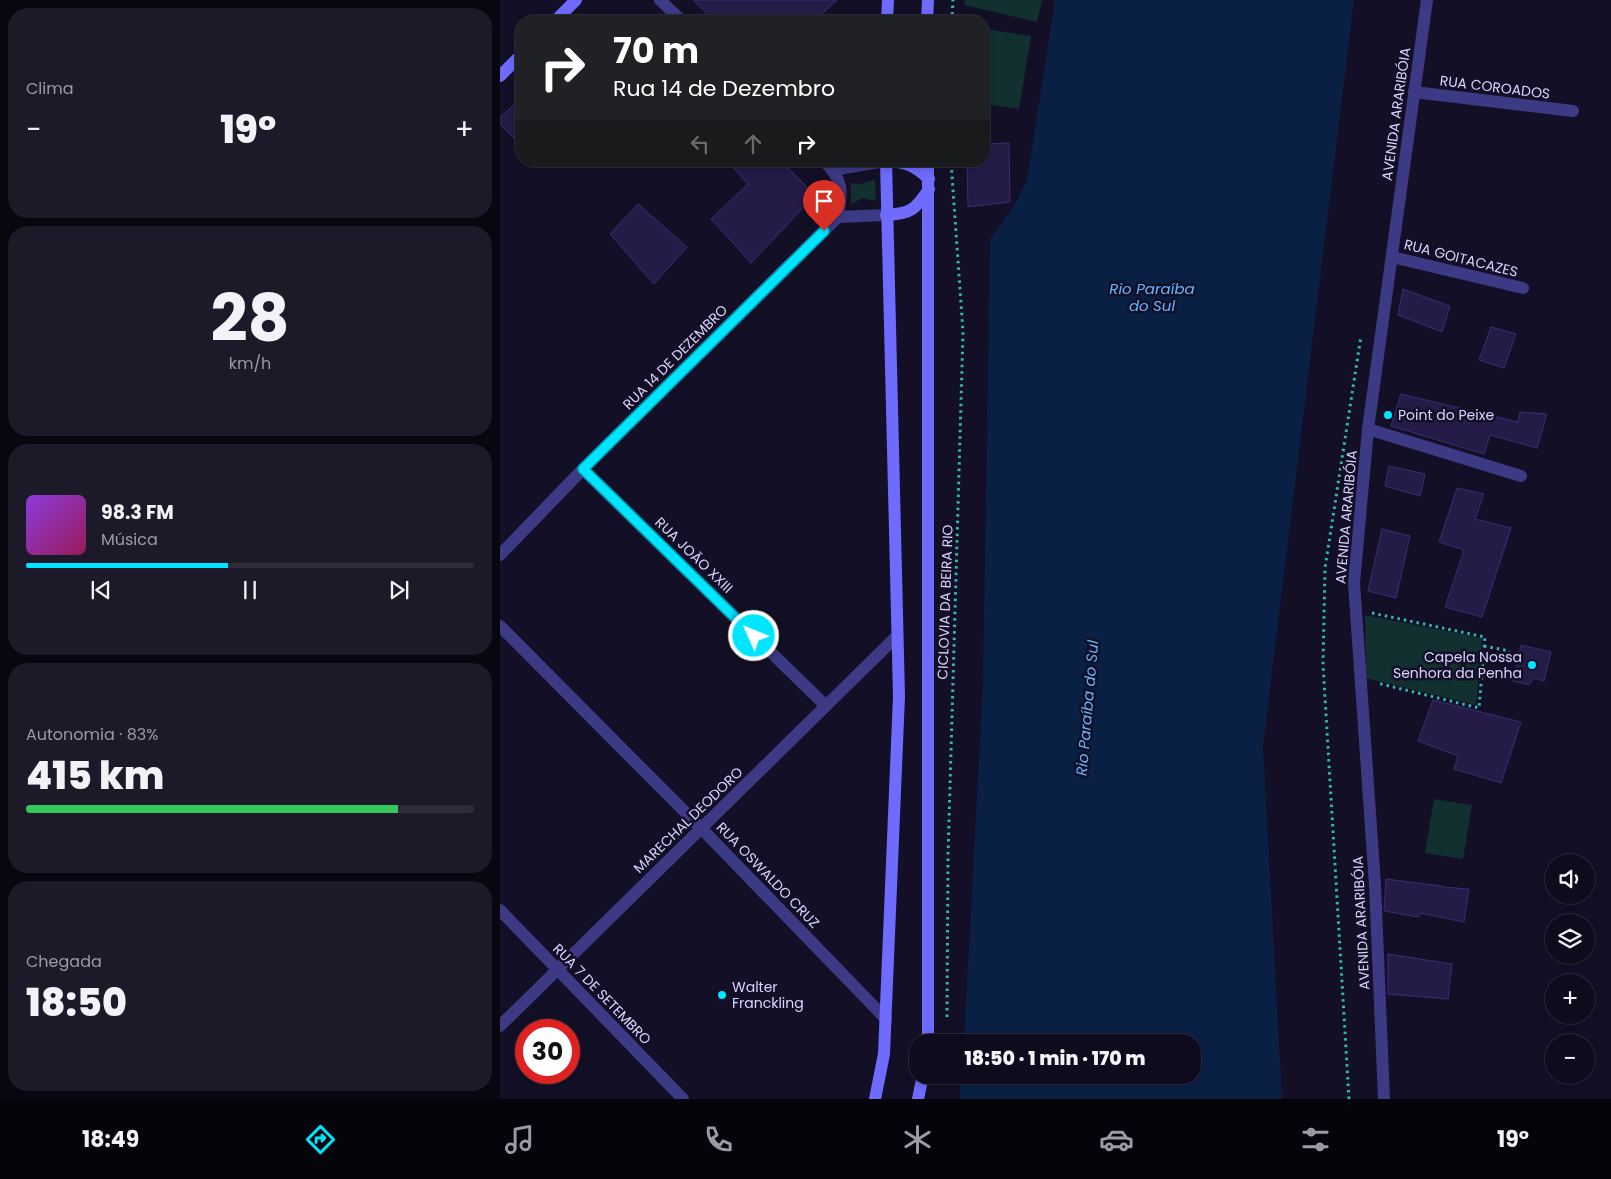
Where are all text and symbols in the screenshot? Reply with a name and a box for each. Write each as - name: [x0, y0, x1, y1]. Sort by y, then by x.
- text: 70 m: [613, 26, 699, 75]
- icon: right: [530, 35, 595, 100]
- street label: AVENIDA ARARIBÓIA: [1377, 46, 1415, 182]
- street label: RUA COROADOS: [1439, 70, 1551, 104]
- text: Rua 14 de Dezembro: [613, 73, 835, 104]
- text: Clima: [26, 77, 74, 100]
- text: 19°: [220, 103, 276, 156]
- text: −: [26, 110, 41, 149]
- text: +: [455, 110, 474, 149]
- icon: left: [686, 130, 714, 158]
- icon: ahead: [739, 130, 767, 158]
- icon: right: [792, 130, 820, 158]
- pin: [803, 180, 845, 231]
- icon: arrive: [810, 187, 838, 215]
- street label: RUA GOITACAZES: [1402, 234, 1520, 282]
- text: 28: [210, 273, 290, 364]
- water label: Rio Paraíba do Sul: [1109, 278, 1195, 316]
- street label: RUA 14 DE DEZEMBRO: [618, 300, 732, 414]
- text: km/h: [229, 352, 271, 375]
- place label: Point do Peixe: [1398, 405, 1494, 425]
- marker: Point do Peixe: [1382, 409, 1394, 421]
- street label: AVENIDA ARARIBÓIA: [1330, 449, 1362, 585]
- text: 98.3 FM: [101, 499, 174, 526]
- street label: RUA JOÃO XXIII: [651, 513, 737, 597]
- street label: CICLOVIA DA BEIRA RIO: [932, 524, 958, 680]
- text: Música: [101, 528, 158, 551]
- icon: previous: [87, 576, 115, 604]
- icon: pause: [236, 576, 264, 604]
- icon: next: [385, 576, 413, 604]
- position arrow: [727, 609, 779, 661]
- water label: Rio Paraíba do Sul: [1071, 639, 1103, 777]
- place label: Capela Nossa Senhora da Penha: [1393, 647, 1522, 683]
- marker: Capela Nossa Senhora da Penha: [1526, 659, 1538, 671]
- text: Autonomia · 83%: [26, 723, 158, 746]
- text: 415 km: [26, 749, 164, 802]
- street label: MARECHAL DEODORO: [629, 762, 747, 878]
- street label: RUA OSWALDO CRUZ: [712, 818, 824, 932]
- map controls: [1545, 854, 1595, 1084]
- button: sound: [1545, 854, 1595, 904]
- street label: AVENIDA ARARIBÓIA: [1348, 855, 1374, 991]
- button: layers: [1545, 914, 1595, 964]
- street label: RUA 7 DE SETEMBRO: [548, 939, 656, 1049]
- text: Chegada: [26, 950, 102, 973]
- button: +: [1545, 974, 1595, 1024]
- text: 18:50: [26, 976, 127, 1029]
- place label: Walter Franckling: [732, 977, 804, 1013]
- marker: Walter Franckling: [716, 989, 728, 1001]
- speed limit sign: 30: [515, 1019, 580, 1084]
- button: −: [1545, 1034, 1595, 1084]
- text: 18:50 · 1 min · 170 m: [964, 1045, 1146, 1072]
- icon: directions: [303, 1122, 338, 1157]
- icon: music: [502, 1122, 537, 1157]
- icon: phone: [701, 1122, 736, 1157]
- icon: climate: [900, 1122, 935, 1157]
- icon: car: [1099, 1122, 1134, 1157]
- icon: filters: [1298, 1122, 1333, 1157]
- text: 18:49: [82, 1124, 139, 1155]
- text: 19°: [1497, 1124, 1529, 1155]

